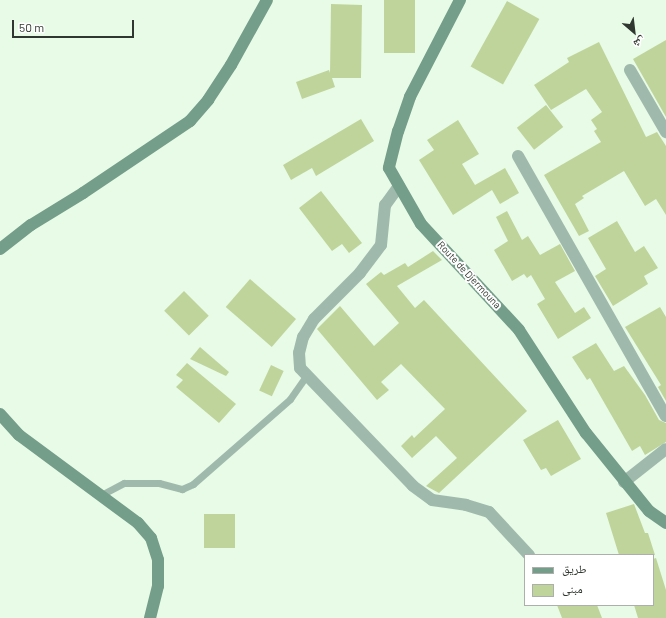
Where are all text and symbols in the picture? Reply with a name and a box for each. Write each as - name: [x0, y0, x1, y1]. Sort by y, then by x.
- scale bar: [14, 12, 136, 38]
- north arrow: [614, 12, 654, 52]
- text: 50 m: [19, 20, 44, 34]
- text: ش: [632, 35, 648, 52]
- street label: Route de Djermouna: [435, 239, 503, 311]
- legend: [524, 554, 654, 606]
- text: طريق: [562, 561, 587, 575]
- text: مبنى: [562, 581, 583, 595]

